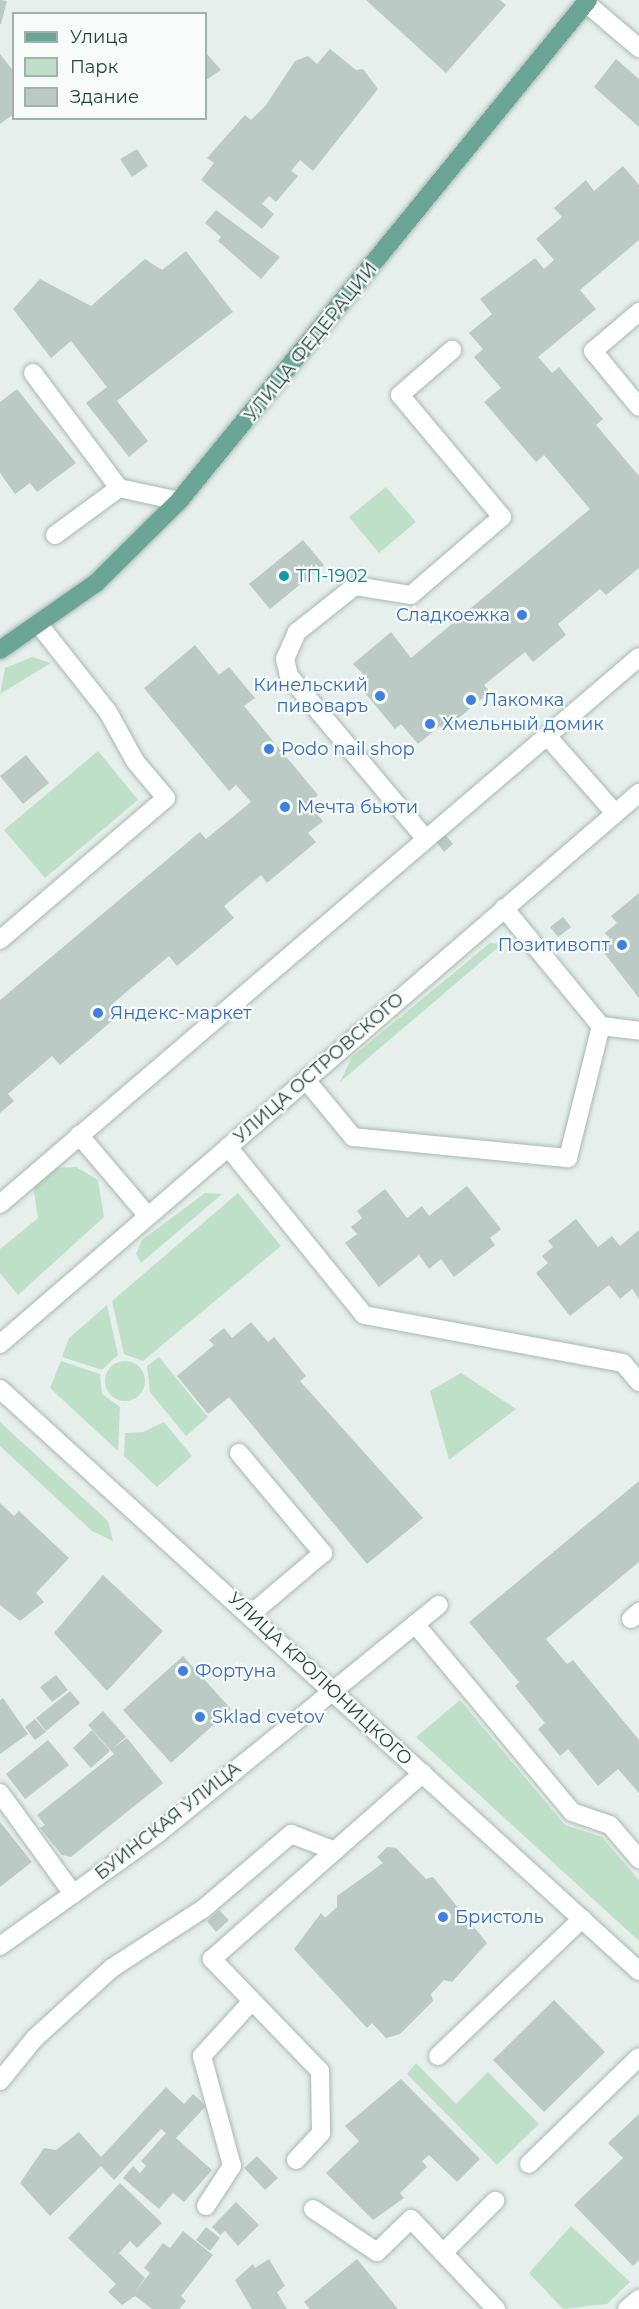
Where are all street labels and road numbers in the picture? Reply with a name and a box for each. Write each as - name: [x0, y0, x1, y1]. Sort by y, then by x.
- street label: УЛИЦА ФЕДЕРАЦИИ: [240, 258, 382, 426]
- street label: УЛИЦА ОСТРОВСКОГО: [230, 988, 408, 1148]
- street label: УЛИЦА КРОЛЮНИЦКОГО: [224, 1588, 416, 1770]
- street label: БУИНСКАЯ УЛИЦА: [91, 1757, 245, 1885]

